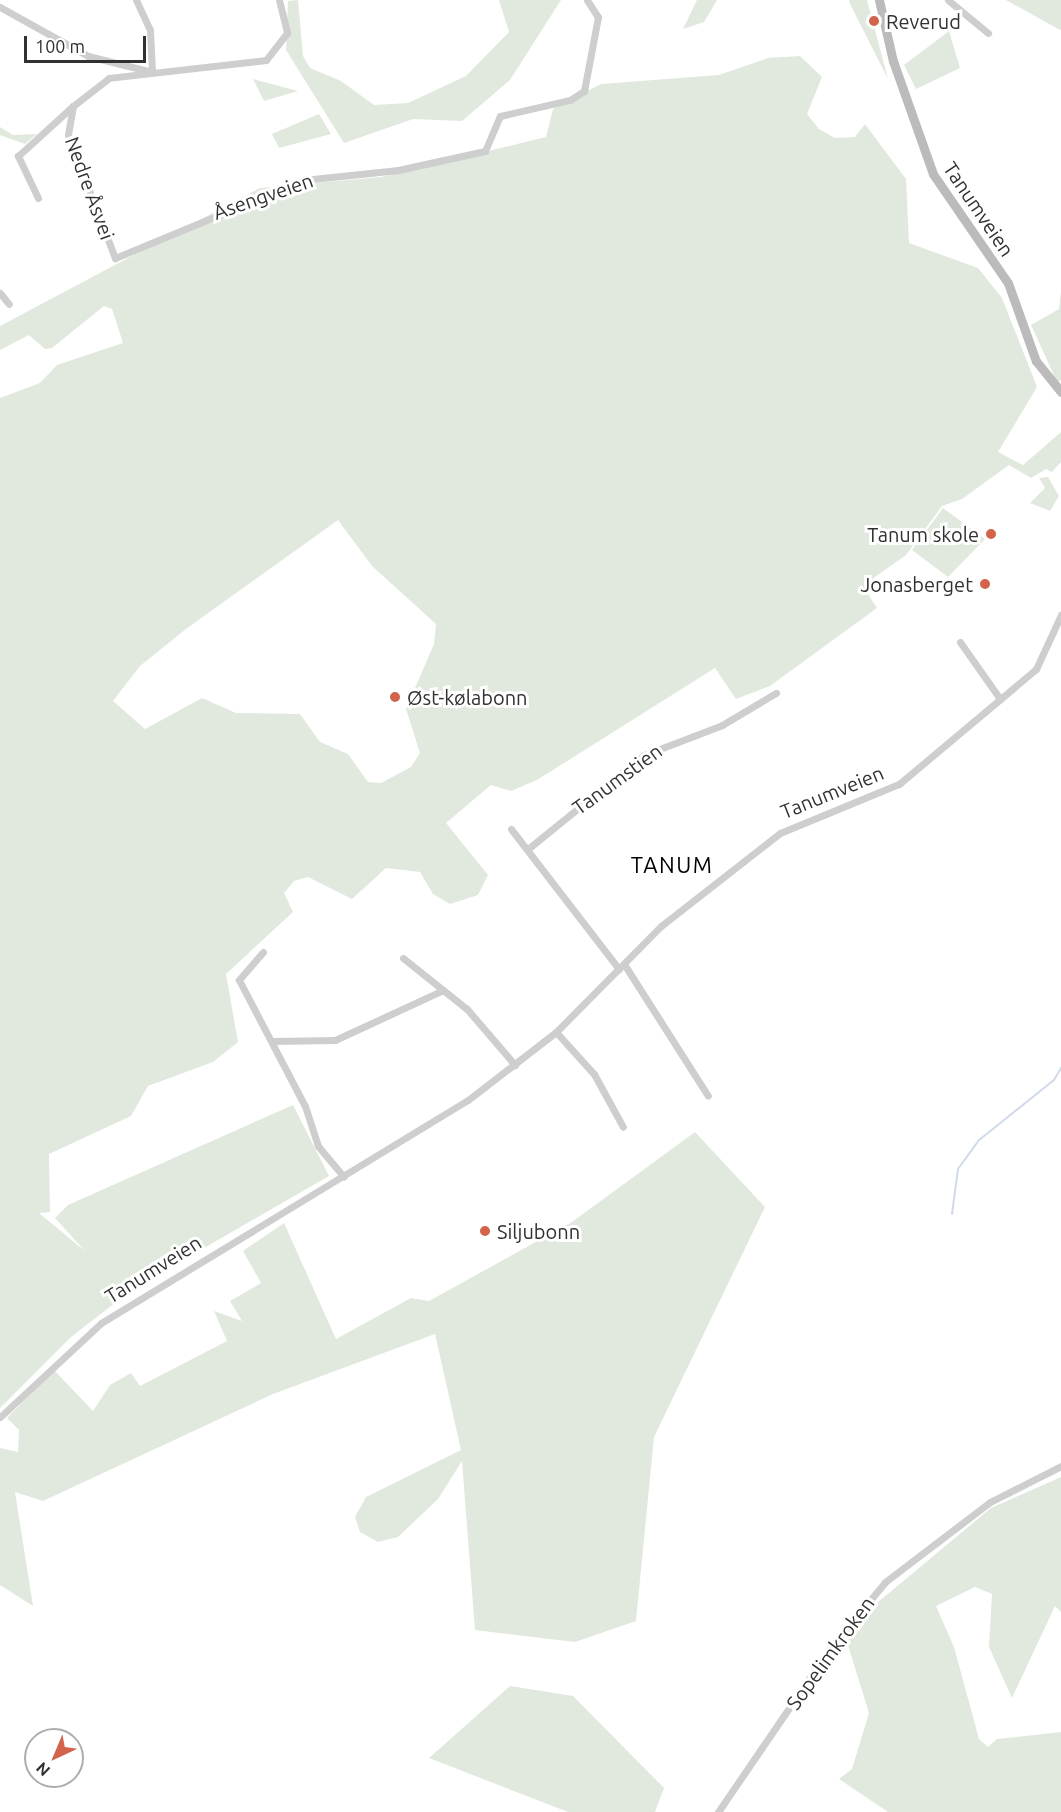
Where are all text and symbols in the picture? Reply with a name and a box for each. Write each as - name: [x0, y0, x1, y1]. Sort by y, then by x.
- place label: Reverud: [886, 9, 961, 33]
- marker: Reverud: [867, 14, 881, 28]
- scale bar: [27, 24, 148, 62]
- text: 100 m: [35, 36, 85, 56]
- street label: Nedre Åsvei: [60, 133, 120, 243]
- street label: Tanumveien: [939, 157, 1019, 261]
- street label: Åsengveien: [210, 168, 316, 224]
- place label: Tanum skole: [867, 522, 979, 546]
- marker: Tanum skole: [984, 527, 998, 541]
- place label: Jonasberget: [860, 572, 973, 596]
- marker: Jonasberget: [978, 577, 992, 591]
- place label: Øst-kølabonn: [407, 685, 528, 709]
- marker: Øst-kølabonn: [388, 690, 402, 704]
- street label: Tanumstien: [568, 739, 666, 819]
- street label: Tanumveien: [777, 760, 887, 824]
- district label: TANUM: [631, 852, 713, 878]
- place label: Siljubonn: [497, 1219, 580, 1243]
- marker: Siljubonn: [478, 1224, 492, 1238]
- street label: Tanumveien: [101, 1230, 205, 1308]
- street label: Sopelimkroken: [781, 1592, 879, 1714]
- north arrow: [24, 1728, 84, 1788]
- text: N: [32, 1759, 53, 1780]

